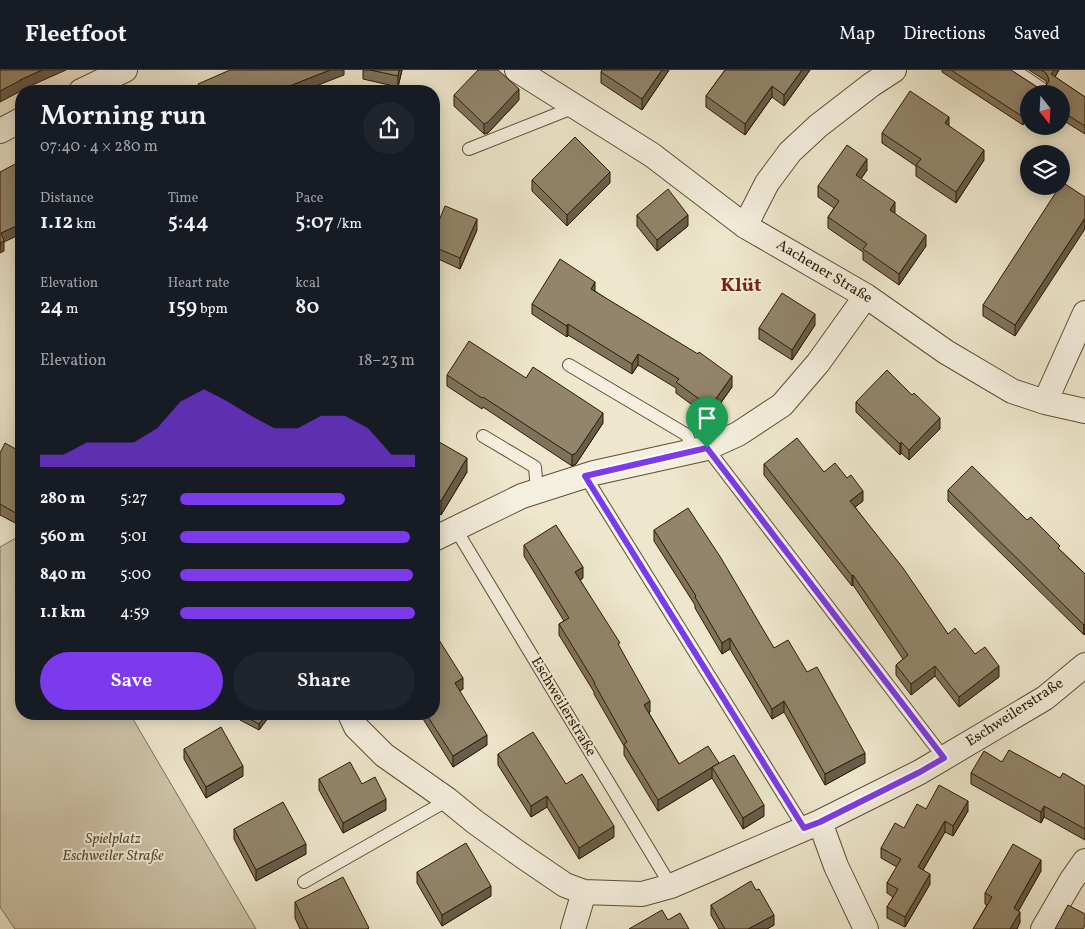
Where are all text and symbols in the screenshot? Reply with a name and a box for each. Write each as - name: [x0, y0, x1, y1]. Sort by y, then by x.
- text: Fleetfoot: [25, 18, 127, 52]
- text: Map: [839, 22, 875, 47]
- text: Directions: [903, 22, 986, 47]
- text: Saved: [1014, 22, 1060, 47]
- north arrow: [1020, 85, 1070, 135]
- map controls: [1020, 85, 1070, 195]
- text: Morning run: [40, 97, 207, 136]
- button: share: [363, 102, 415, 154]
- text: 07:40 · 4 × 280 m: [40, 136, 158, 158]
- button: layers: [1020, 145, 1070, 195]
- text: Distance: [40, 189, 94, 208]
- text: Time: [168, 189, 198, 208]
- text: Pace: [295, 189, 323, 208]
- text: 1.12: [40, 208, 73, 237]
- text: 5:44: [168, 208, 209, 237]
- text: 5:07: [295, 208, 334, 237]
- text: km: [73, 215, 96, 234]
- text: /km: [334, 215, 362, 234]
- street label: Aachener Straße: [772, 235, 876, 309]
- district label: Klüt: [721, 272, 762, 300]
- text: Elevation: [40, 274, 98, 293]
- text: Heart rate: [168, 274, 229, 293]
- text: kcal: [295, 274, 320, 293]
- text: 24: [40, 293, 63, 322]
- text: 159: [168, 293, 197, 322]
- text: 80: [295, 293, 319, 322]
- text: m: [63, 300, 79, 319]
- text: bpm: [197, 300, 228, 319]
- text: Elevation: [40, 350, 107, 372]
- text: 18–23 m: [358, 350, 415, 372]
- pin: [686, 397, 728, 448]
- icon: arrive: [693, 404, 721, 432]
- text: 280 m: [40, 488, 86, 510]
- text: 5:27: [120, 488, 147, 510]
- text: 560 m: [40, 526, 85, 548]
- text: 5:01: [120, 526, 147, 548]
- text: 840 m: [40, 564, 86, 586]
- text: 5:00: [120, 564, 151, 586]
- text: 1.1 km: [40, 602, 86, 624]
- text: 4:59: [120, 602, 149, 624]
- button: Save: [40, 652, 223, 710]
- button: Share: [233, 652, 415, 710]
- street label: Eschweilerstraße: [525, 653, 601, 761]
- street label: Eschweilerstraße: [962, 674, 1068, 752]
- park label: Spielplatz Eschweiler Straße: [62, 829, 164, 867]

